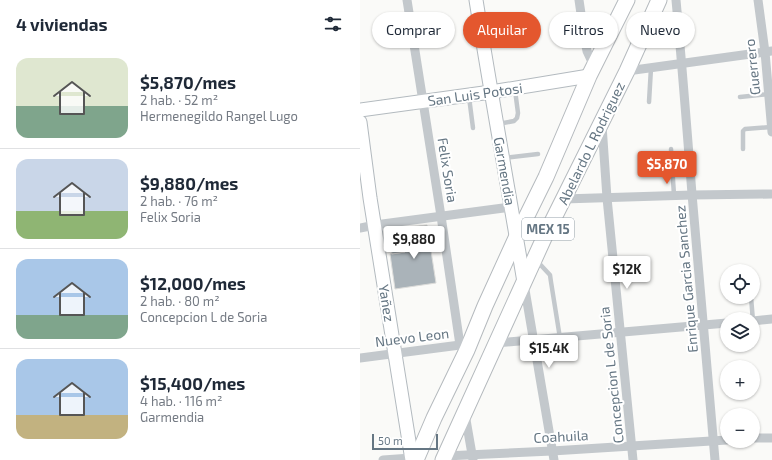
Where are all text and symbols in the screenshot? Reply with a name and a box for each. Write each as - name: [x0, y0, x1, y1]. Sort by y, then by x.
- chip: Comprar: [372, 12, 455, 48]
- chip: Alquilar: [463, 12, 541, 48]
- chip: Filtros: [549, 12, 618, 48]
- chip: Nuevo: [626, 12, 695, 48]
- icon: filters: [322, 13, 344, 35]
- text: 4 viviendas: [16, 14, 107, 34]
- street label: Guerrero: [741, 38, 763, 96]
- text: $5,870/mes: [140, 72, 236, 92]
- icon: home: [48, 74, 96, 122]
- street label: San Luis Potosi: [426, 79, 524, 109]
- street label: Abelardo L Rodriguez: [554, 79, 628, 207]
- text: 2 hab. · 52 m²: [140, 92, 218, 108]
- text: Hermenegildo Rangel Lugo: [140, 108, 298, 124]
- street label: Garmendia: [491, 135, 519, 207]
- street label: Felix Soria: [434, 136, 462, 204]
- pin: $5,870: [634, 151, 700, 185]
- text: $5,870: [646, 156, 688, 172]
- text: $9,880/mes: [140, 173, 238, 193]
- icon: home: [48, 175, 96, 223]
- text: 2 hab. · 76 m²: [140, 193, 218, 209]
- street label: Enrique Garcia Sanchez: [671, 205, 701, 353]
- text: Felix Soria: [140, 209, 201, 225]
- road number: MEX 15: [522, 218, 574, 240]
- pin: $9,880: [381, 226, 447, 260]
- text: $9,880: [393, 231, 435, 247]
- pin: $12K: [603, 256, 651, 290]
- text: $12K: [613, 261, 641, 277]
- map controls: [720, 264, 760, 448]
- button: locate: [720, 264, 760, 304]
- text: $12,000/mes: [140, 273, 246, 293]
- icon: home: [48, 275, 96, 323]
- street label: Yañez: [376, 283, 398, 323]
- text: 2 hab. · 80 m²: [140, 293, 220, 309]
- street label: Concepcion L de Soria: [595, 306, 627, 444]
- text: Concepcion L de Soria: [140, 309, 267, 325]
- button: layers: [720, 312, 760, 352]
- street label: Nuevo Leon: [374, 324, 450, 350]
- pin: $15.4K: [516, 335, 582, 369]
- text: $15.4K: [529, 340, 569, 356]
- button: +: [720, 360, 760, 400]
- text: $15,400/mes: [140, 373, 245, 393]
- icon: home: [48, 375, 96, 423]
- text: 4 hab. · 116 m²: [140, 393, 222, 409]
- button: −: [720, 408, 760, 448]
- text: Garmendia: [140, 409, 204, 425]
- street label: Coahuila: [533, 426, 589, 446]
- scale bar: [372, 432, 438, 451]
- text: 50 m: [378, 434, 403, 447]

